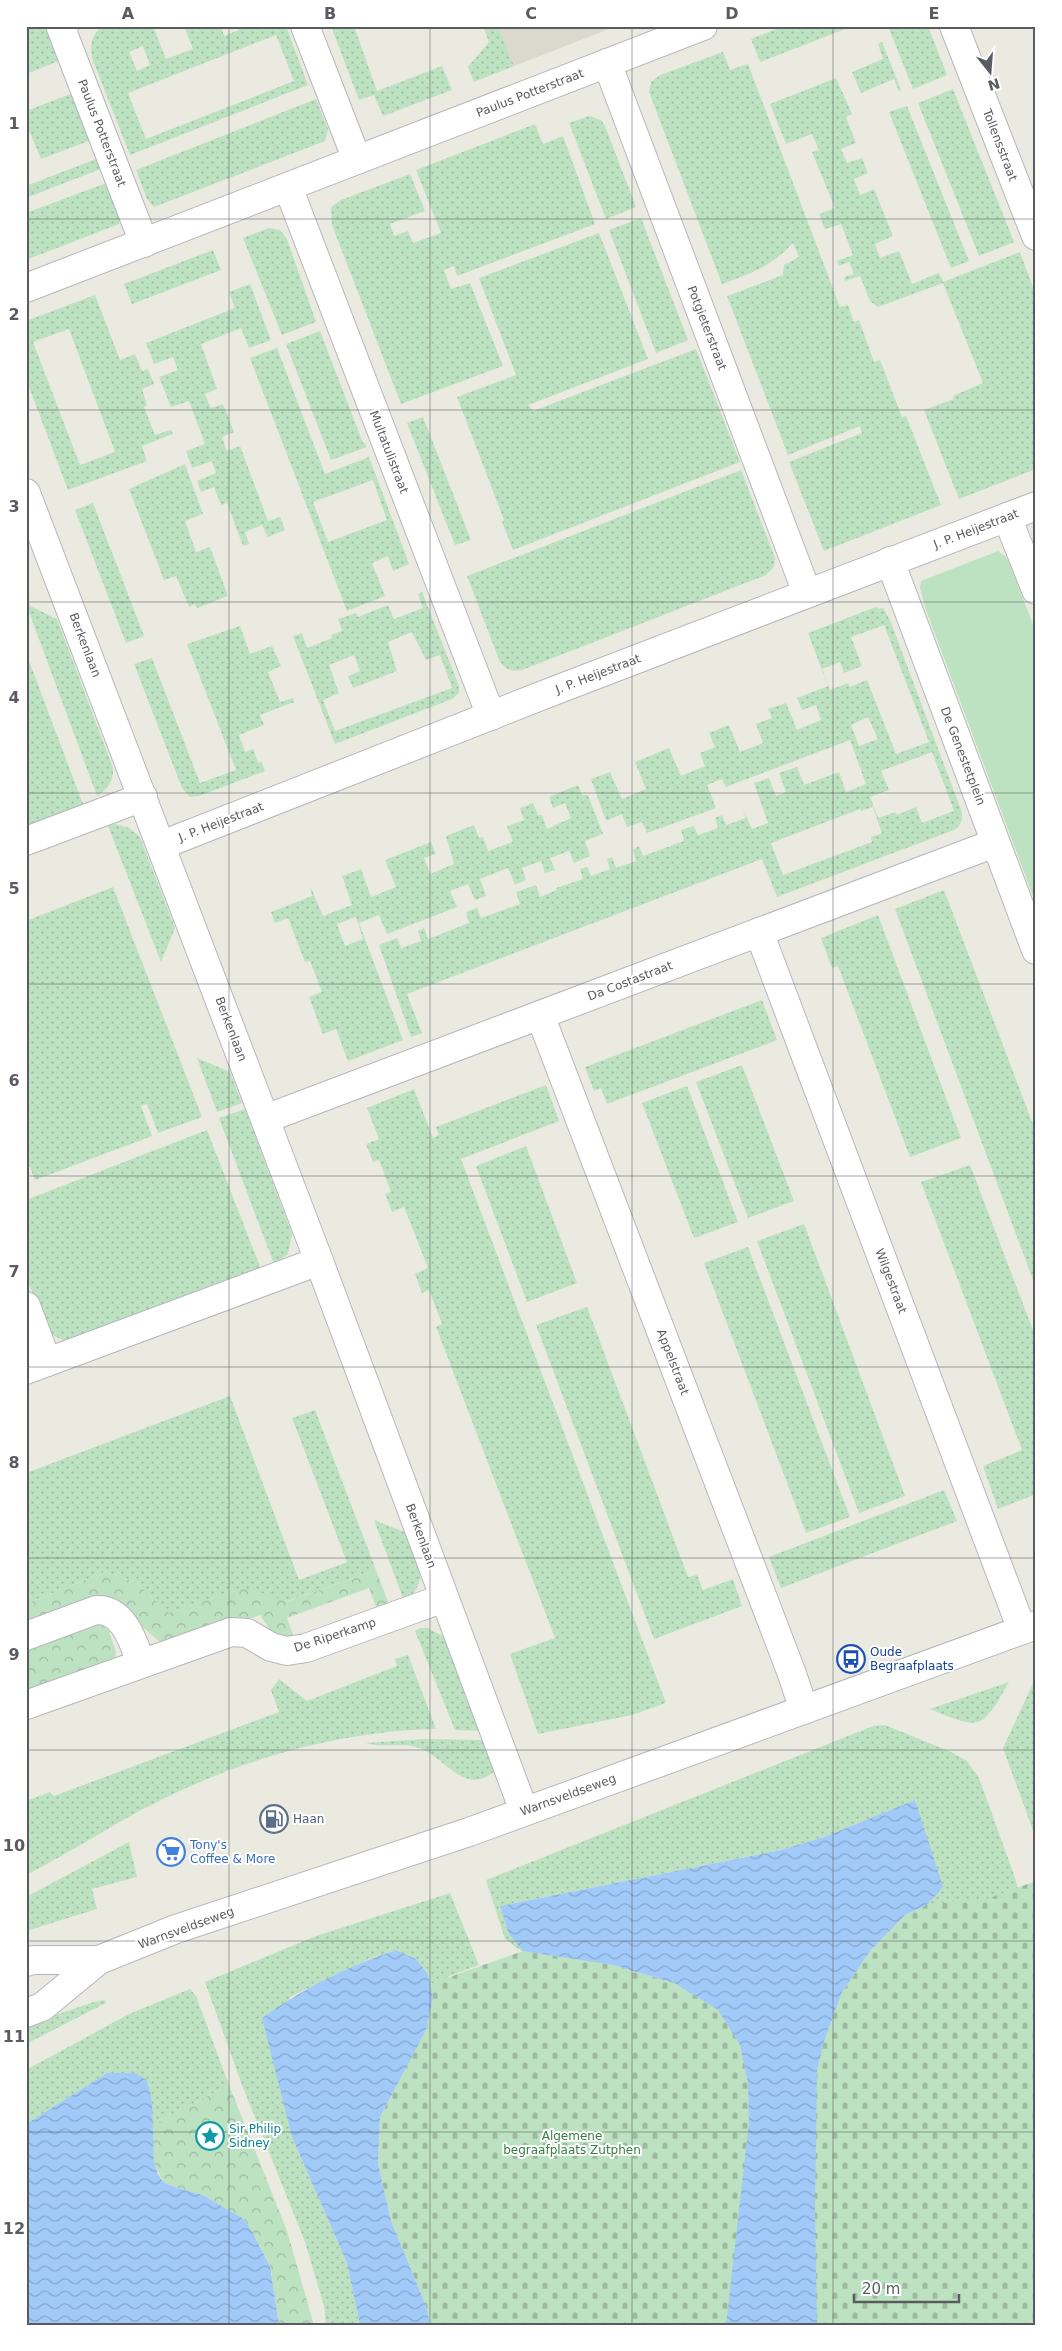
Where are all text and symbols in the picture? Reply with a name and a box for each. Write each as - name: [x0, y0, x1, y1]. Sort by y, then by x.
- text: A: [122, 4, 135, 23]
- text: B: [324, 4, 336, 23]
- text: C: [525, 4, 537, 23]
- text: D: [725, 4, 739, 23]
- text: E: [929, 4, 939, 23]
- north arrow: [964, 48, 1014, 98]
- street label: Paulus Potterstraat: [474, 66, 586, 120]
- text: N: [986, 75, 1002, 94]
- street label: Paulus Potterstraat: [75, 77, 129, 189]
- street label: Tollensstraat: [980, 106, 1020, 183]
- text: 1: [8, 114, 20, 133]
- street label: Potgieterstraat: [684, 284, 730, 373]
- text: 2: [8, 305, 20, 324]
- street label: Multatulistraat: [367, 409, 411, 496]
- text: 3: [8, 497, 20, 516]
- street label: J. P. Heijestraat: [931, 506, 1021, 552]
- street label: Berkenlaan: [66, 611, 104, 679]
- street label: J. P. Heijestraat: [553, 651, 643, 697]
- text: 4: [8, 688, 20, 707]
- street label: De Genestetplein: [938, 705, 988, 807]
- street label: J. P. Heijestraat: [176, 799, 266, 845]
- text: 5: [8, 879, 20, 898]
- street label: Da Costastraat: [586, 958, 675, 1004]
- street label: Berkenlaan: [212, 995, 250, 1063]
- text: 6: [8, 1071, 20, 1090]
- street label: Wilgestraat: [872, 1246, 910, 1316]
- text: 7: [8, 1262, 20, 1281]
- street label: Appelstraat: [654, 1327, 692, 1397]
- text: 8: [8, 1453, 20, 1472]
- street label: Berkenlaan: [403, 1502, 439, 1570]
- street label: De Riperkamp: [292, 1615, 378, 1655]
- bus stop icon: Oude Begraafplaats: [836, 1644, 866, 1674]
- text: 9: [8, 1645, 20, 1664]
- place label: Oude Begraafplaats: [870, 1645, 954, 1673]
- street label: Warnsveldseweg: [518, 1771, 618, 1819]
- fuel station icon: Haan: [259, 1804, 289, 1834]
- place label: Haan: [293, 1812, 324, 1826]
- text: 10: [3, 1836, 25, 1855]
- supermarket icon: Tony's Coffee & More: [156, 1837, 186, 1867]
- place label: Tony's Coffee & More: [189, 1838, 276, 1866]
- street label: Warnsveldseweg: [136, 1904, 236, 1952]
- text: 11: [3, 2027, 25, 2046]
- place icon: Sir Philip Sidney: [195, 2121, 225, 2151]
- place label: Sir Philip Sidney: [229, 2122, 281, 2150]
- park label: Algemene begraafplaats Zutphen: [503, 2129, 641, 2157]
- text: 12: [3, 2219, 25, 2238]
- scale bar: [854, 2271, 960, 2303]
- text: 20 m: [862, 2280, 900, 2298]

